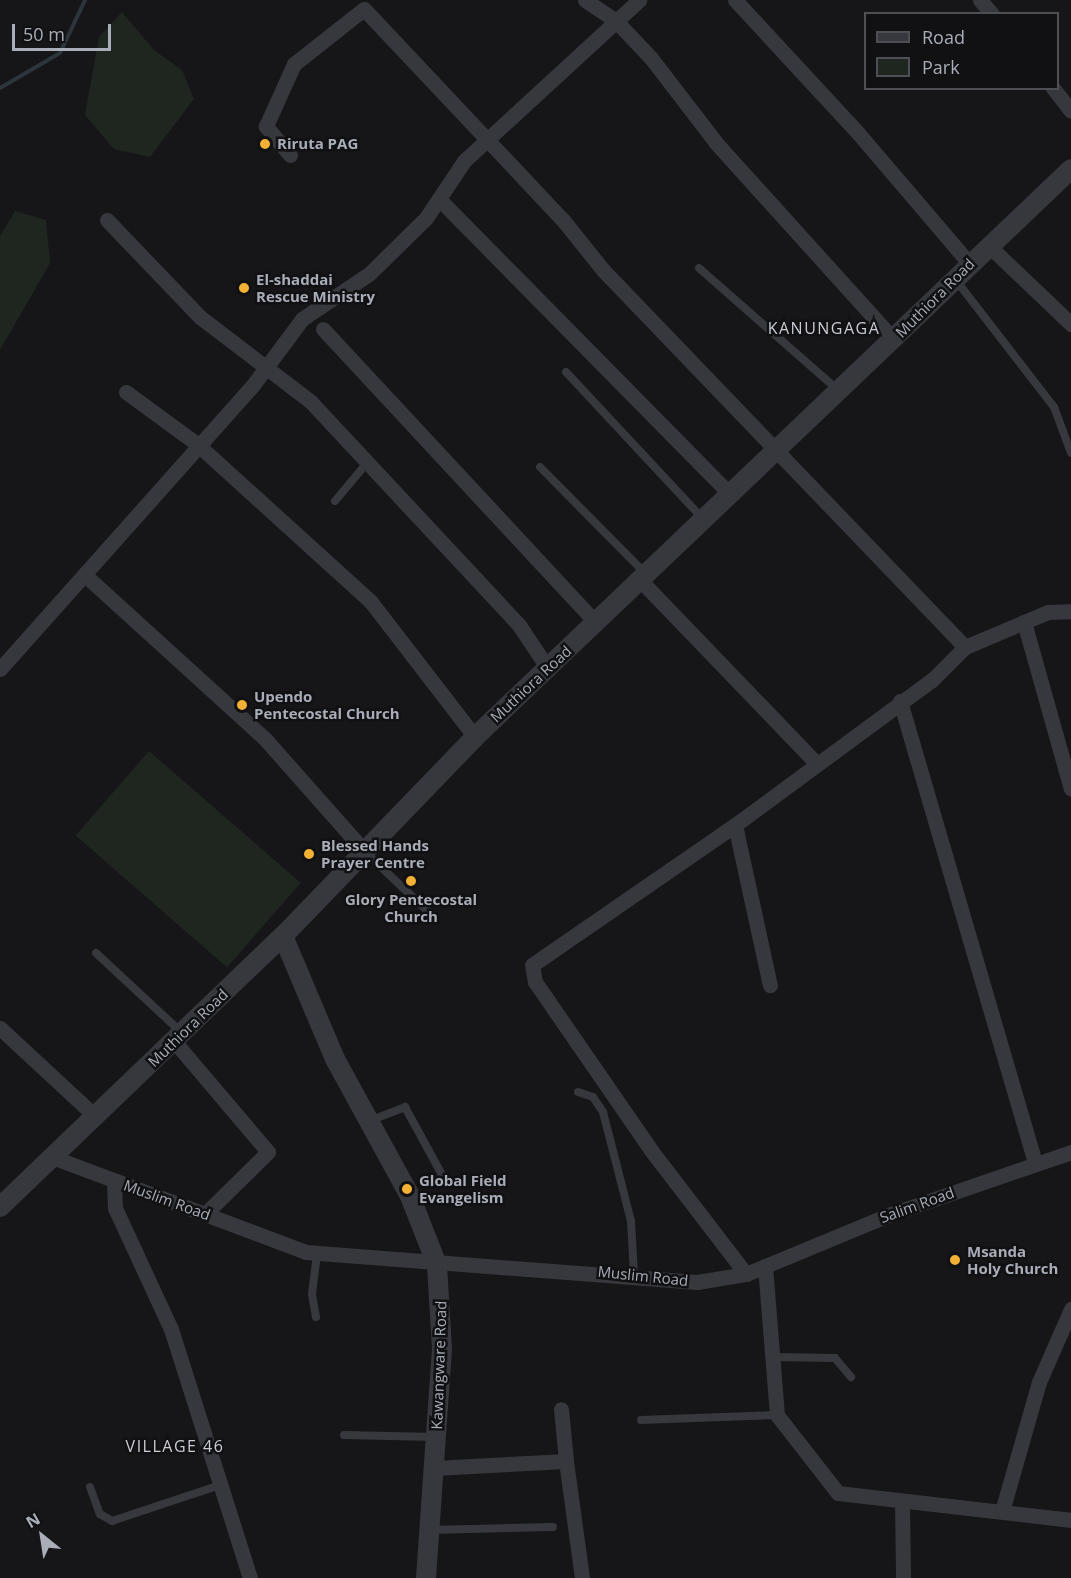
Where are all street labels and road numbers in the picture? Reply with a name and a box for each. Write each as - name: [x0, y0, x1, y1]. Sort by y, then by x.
- street label: Muthiora Road: [892, 255, 978, 341]
- street label: Muthiora Road: [487, 642, 575, 726]
- street label: Muthiora Road: [144, 985, 232, 1071]
- street label: Muslim Road: [121, 1176, 213, 1224]
- street label: Salim Road: [877, 1183, 957, 1227]
- street label: Muslim Road: [597, 1262, 689, 1290]
- street label: Kawangware Road: [428, 1300, 450, 1430]

